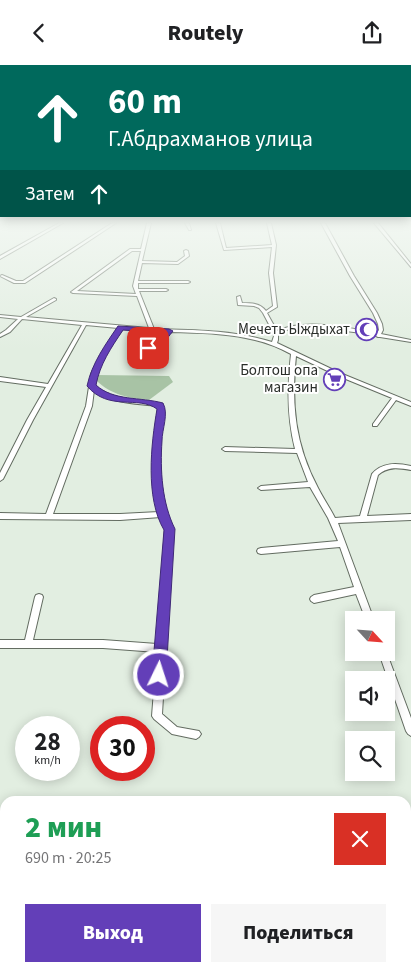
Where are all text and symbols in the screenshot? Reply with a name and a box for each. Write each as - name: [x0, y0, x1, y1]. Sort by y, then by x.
- text: Routely: [167, 17, 244, 49]
- icon: back: [25, 19, 53, 47]
- icon: share: [358, 19, 386, 47]
- text: 60 m: [108, 77, 182, 127]
- icon: ahead: [25, 85, 90, 150]
- text: Г.Абдрахманов улица: [108, 123, 313, 155]
- icon: ahead: [85, 180, 113, 208]
- text: Затем: [25, 181, 75, 208]
- mosque icon: Мечеть Ыждыхат: [354, 317, 378, 341]
- place label: Мечеть Ыждыхат: [238, 319, 350, 340]
- pin: [127, 327, 169, 369]
- icon: arrive: [134, 334, 162, 362]
- place label: Болтош опа магазин: [240, 360, 318, 398]
- supermarket icon: Болтош опа магазин: [322, 367, 346, 391]
- north arrow: [345, 611, 395, 661]
- map controls: [345, 611, 395, 781]
- position arrow: [132, 648, 184, 700]
- button: sound: [345, 671, 395, 721]
- speed limit sign: 30: [90, 716, 155, 781]
- text: 28: [34, 724, 61, 760]
- button: search: [345, 731, 395, 781]
- text: km/h: [34, 752, 61, 769]
- text: 2 мин: [25, 806, 102, 849]
- button: close: [334, 813, 386, 865]
- text: 690 m · 20:25: [25, 847, 112, 869]
- button: Выход: [25, 904, 201, 962]
- button: Поделиться: [211, 904, 386, 962]

